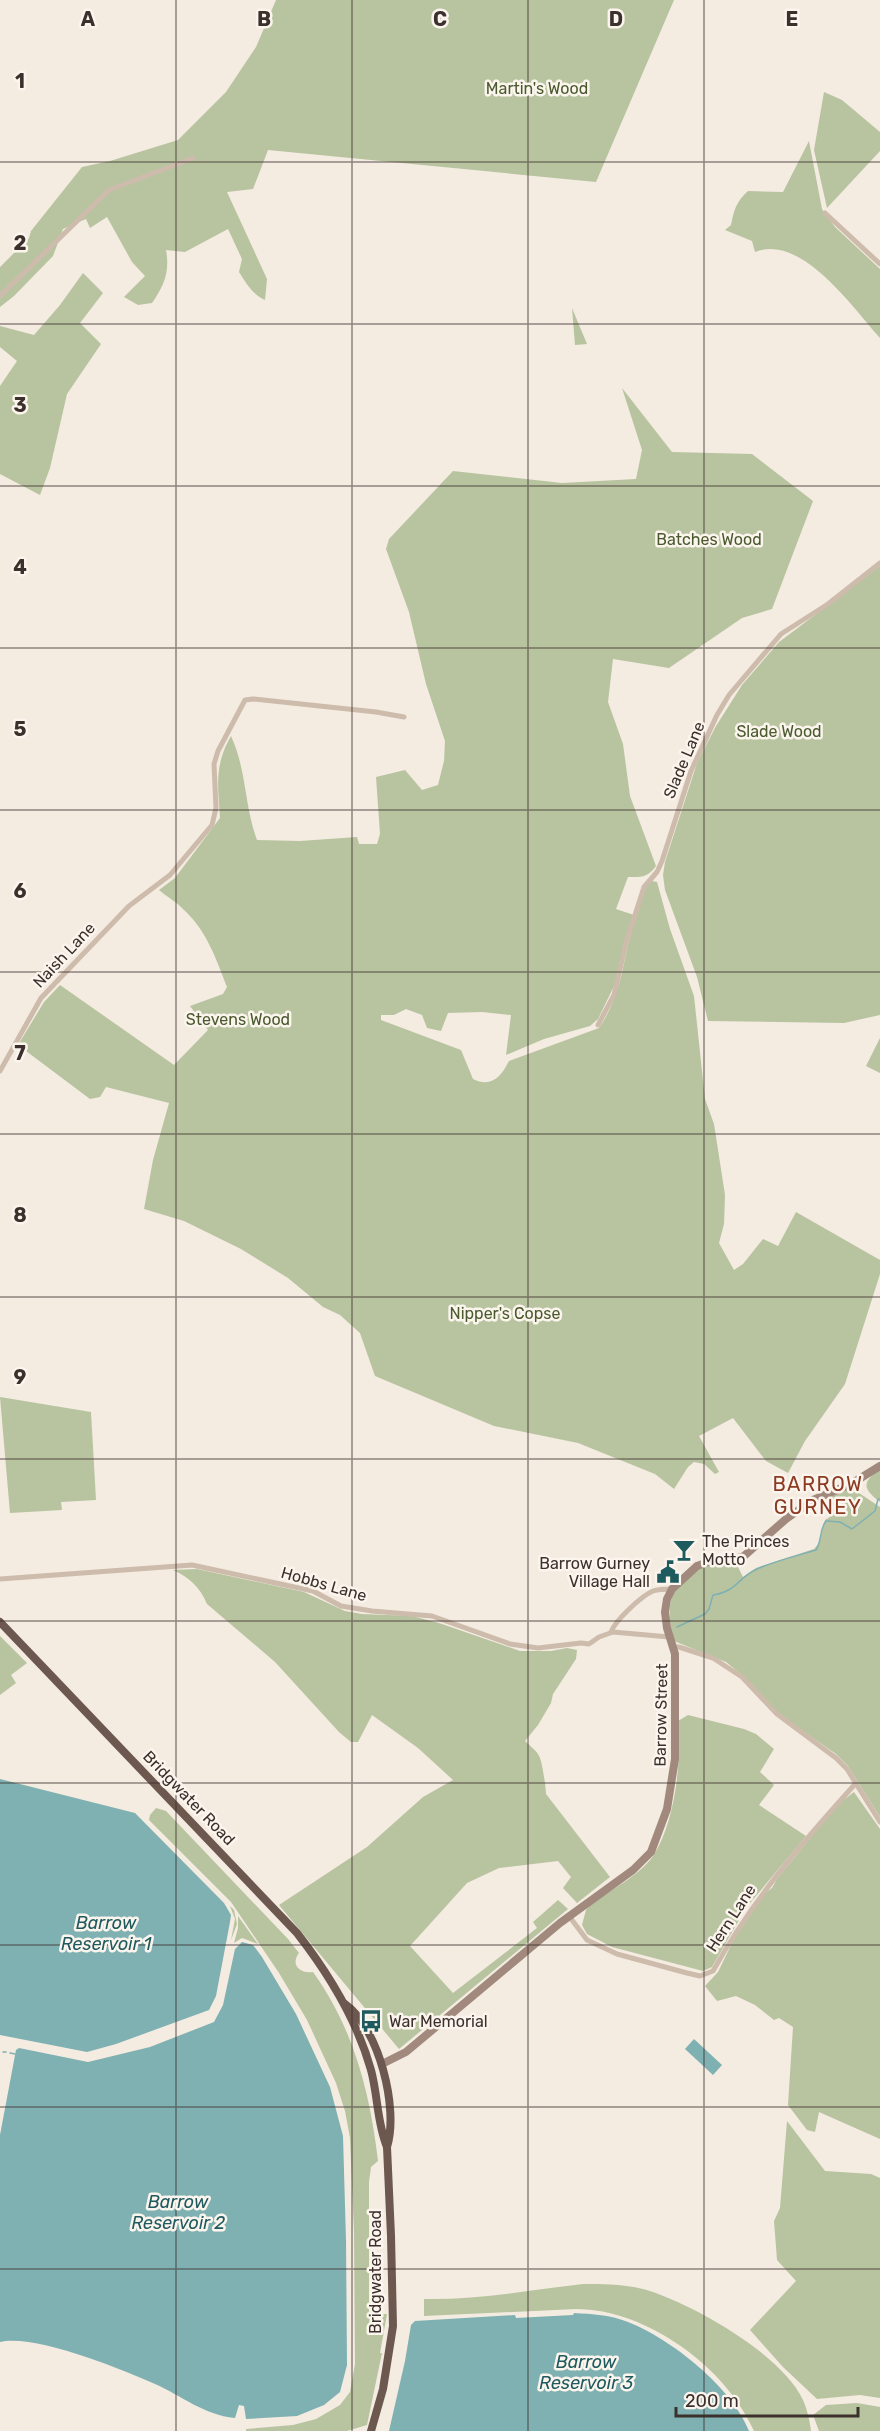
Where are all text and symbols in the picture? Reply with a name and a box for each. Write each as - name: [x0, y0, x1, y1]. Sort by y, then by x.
- text: A: [81, 7, 96, 31]
- text: B: [257, 7, 271, 31]
- text: C: [433, 7, 447, 31]
- text: D: [609, 7, 623, 31]
- text: E: [786, 7, 798, 31]
- text: 1: [15, 69, 25, 93]
- park label: Martin's Wood: [486, 79, 588, 98]
- text: 2: [14, 231, 27, 255]
- text: 3: [13, 393, 27, 417]
- park label: Batches Wood: [656, 530, 762, 549]
- text: 4: [13, 555, 27, 579]
- text: 5: [14, 717, 27, 741]
- street label: Slade Lane: [659, 719, 709, 801]
- park label: Slade Wood: [736, 722, 822, 741]
- text: 6: [13, 879, 27, 903]
- street label: Naish Lane: [29, 918, 99, 992]
- park label: Stevens Wood: [186, 1010, 290, 1029]
- text: 7: [14, 1041, 26, 1065]
- text: 8: [13, 1203, 27, 1227]
- park label: Nipper's Copse: [450, 1304, 560, 1323]
- text: 9: [14, 1365, 27, 1389]
- district label: BARROW GURNEY: [772, 1472, 864, 1519]
- place label: The Princes Motto: [702, 1532, 789, 1569]
- bar icon: The Princes Motto: [671, 1537, 697, 1563]
- place label: Barrow Gurney Village Hall: [539, 1554, 650, 1591]
- public building icon: Barrow Gurney Village Hall: [655, 1559, 681, 1585]
- street label: Hobbs Lane: [279, 1563, 369, 1605]
- street label: Barrow Street: [651, 1663, 671, 1767]
- street label: Bridgwater Road: [139, 1747, 239, 1849]
- street label: Hern Lane: [702, 1881, 760, 1955]
- water label: Barrow Reservoir 1: [61, 1912, 152, 1955]
- bus stop icon: War Memorial: [358, 2008, 384, 2034]
- place label: War Memorial: [389, 2012, 488, 2031]
- water label: Barrow Reservoir 2: [131, 2191, 225, 2234]
- street label: Bridgwater Road: [366, 2210, 385, 2334]
- water label: Barrow Reservoir 3: [539, 2351, 634, 2394]
- scale bar: [676, 2380, 858, 2418]
- text: 200 m: [685, 2390, 739, 2412]

